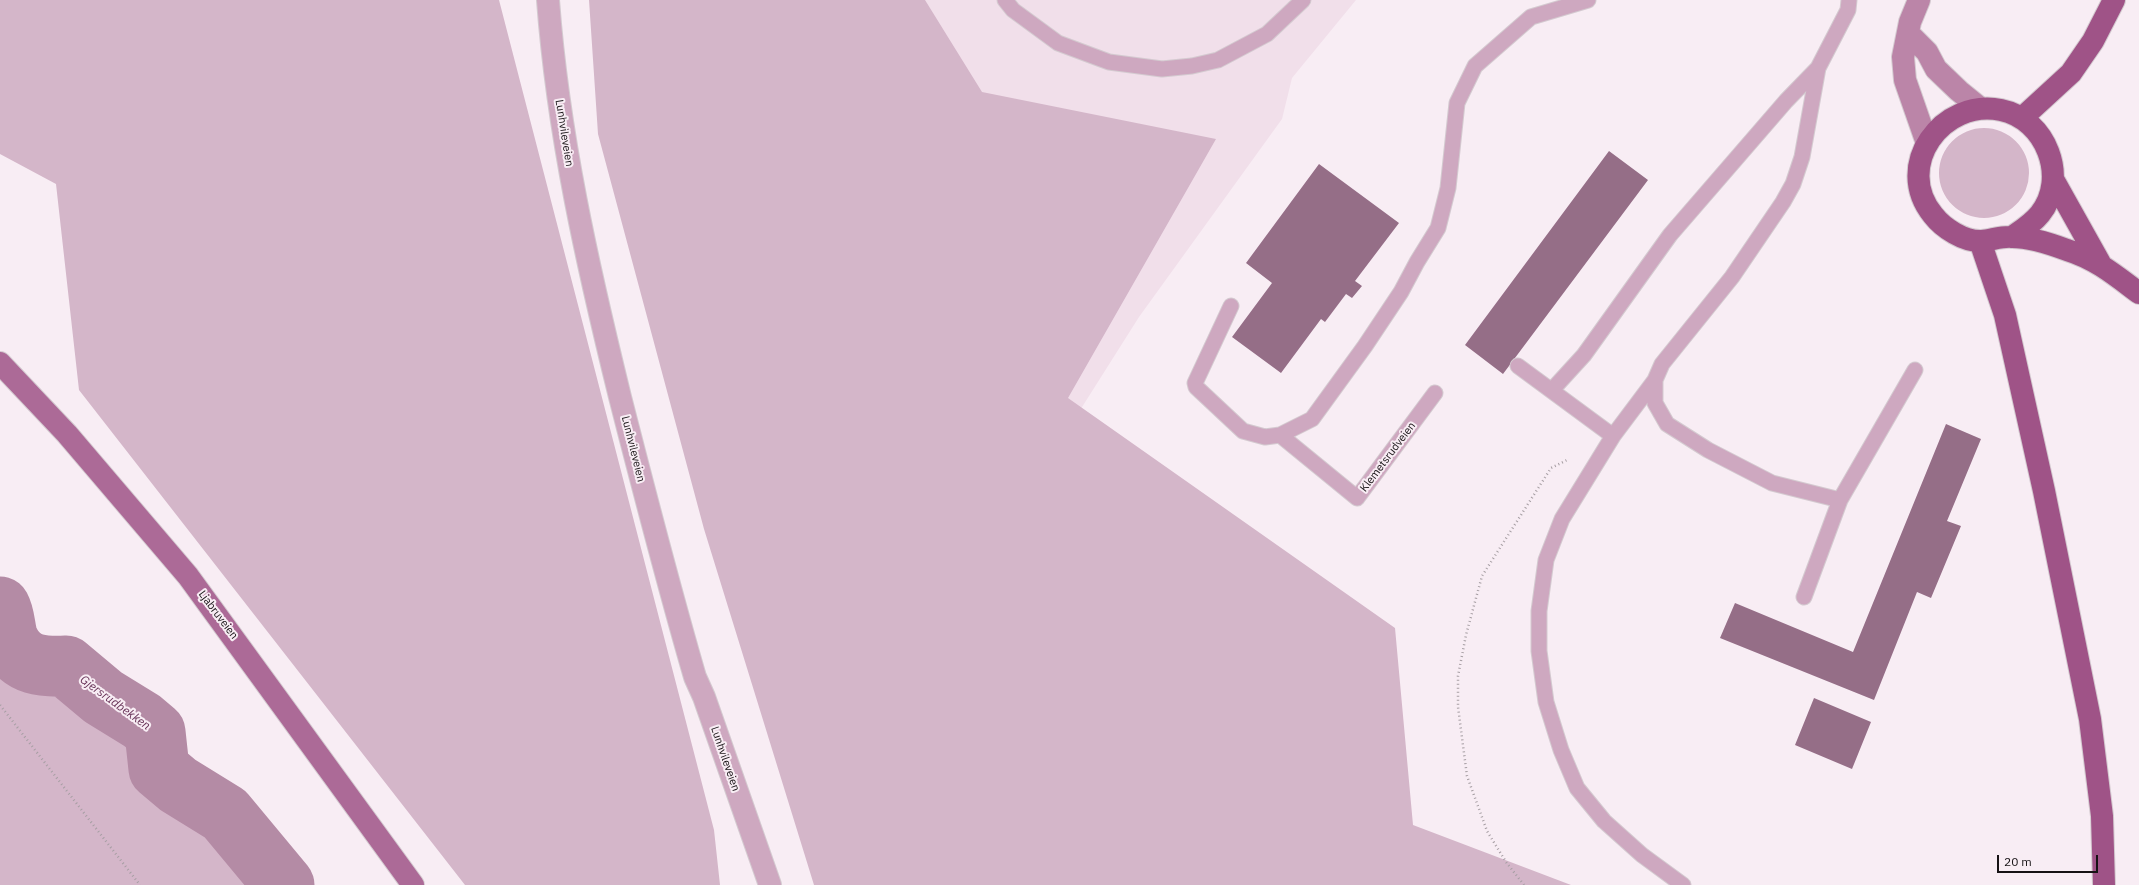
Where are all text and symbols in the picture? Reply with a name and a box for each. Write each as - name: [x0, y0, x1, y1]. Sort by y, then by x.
- street label: Lunhvileveien: [552, 99, 576, 167]
- street label: Lunhvileveien: [618, 415, 648, 483]
- street label: Klemetsrudveien: [1357, 420, 1419, 494]
- street label: Ljabruveien: [196, 588, 240, 642]
- water label: Gjersrudbekken: [77, 673, 153, 733]
- street label: Lunhvileveien: [708, 725, 742, 793]
- scale bar: [1999, 847, 2100, 873]
- text: 20 m: [2004, 854, 2032, 869]

